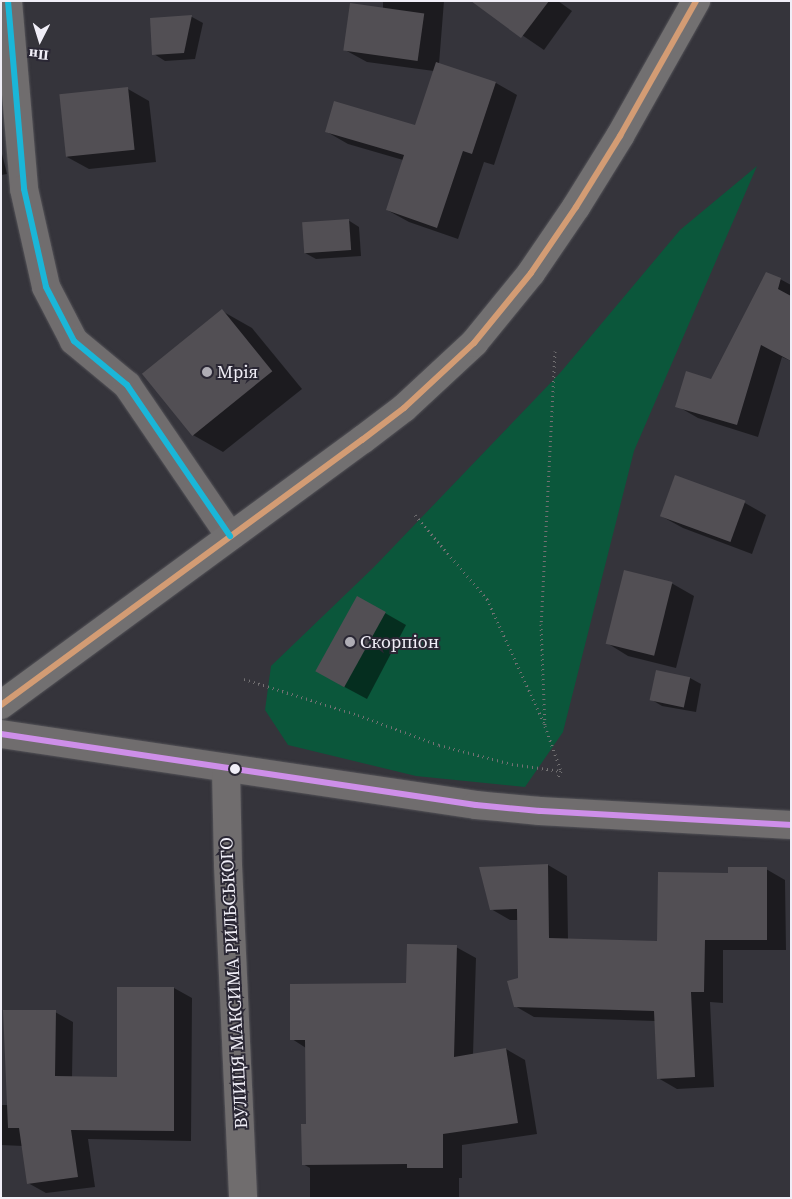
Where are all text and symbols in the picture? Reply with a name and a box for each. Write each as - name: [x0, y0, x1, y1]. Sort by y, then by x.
- north arrow: [15, 15, 65, 65]
- text: Пн: [28, 44, 49, 66]
- place label: Мрія: [217, 361, 258, 383]
- marker: Мрія: [201, 366, 213, 378]
- place label: Скорпіон: [360, 631, 439, 653]
- marker: Скорпіон: [344, 636, 356, 648]
- unlabelled marker: [230, 764, 240, 774]
- street label: ВУЛИЦЯ МАКСИМА РИЛЬСЬКОГО: [216, 837, 252, 1129]

